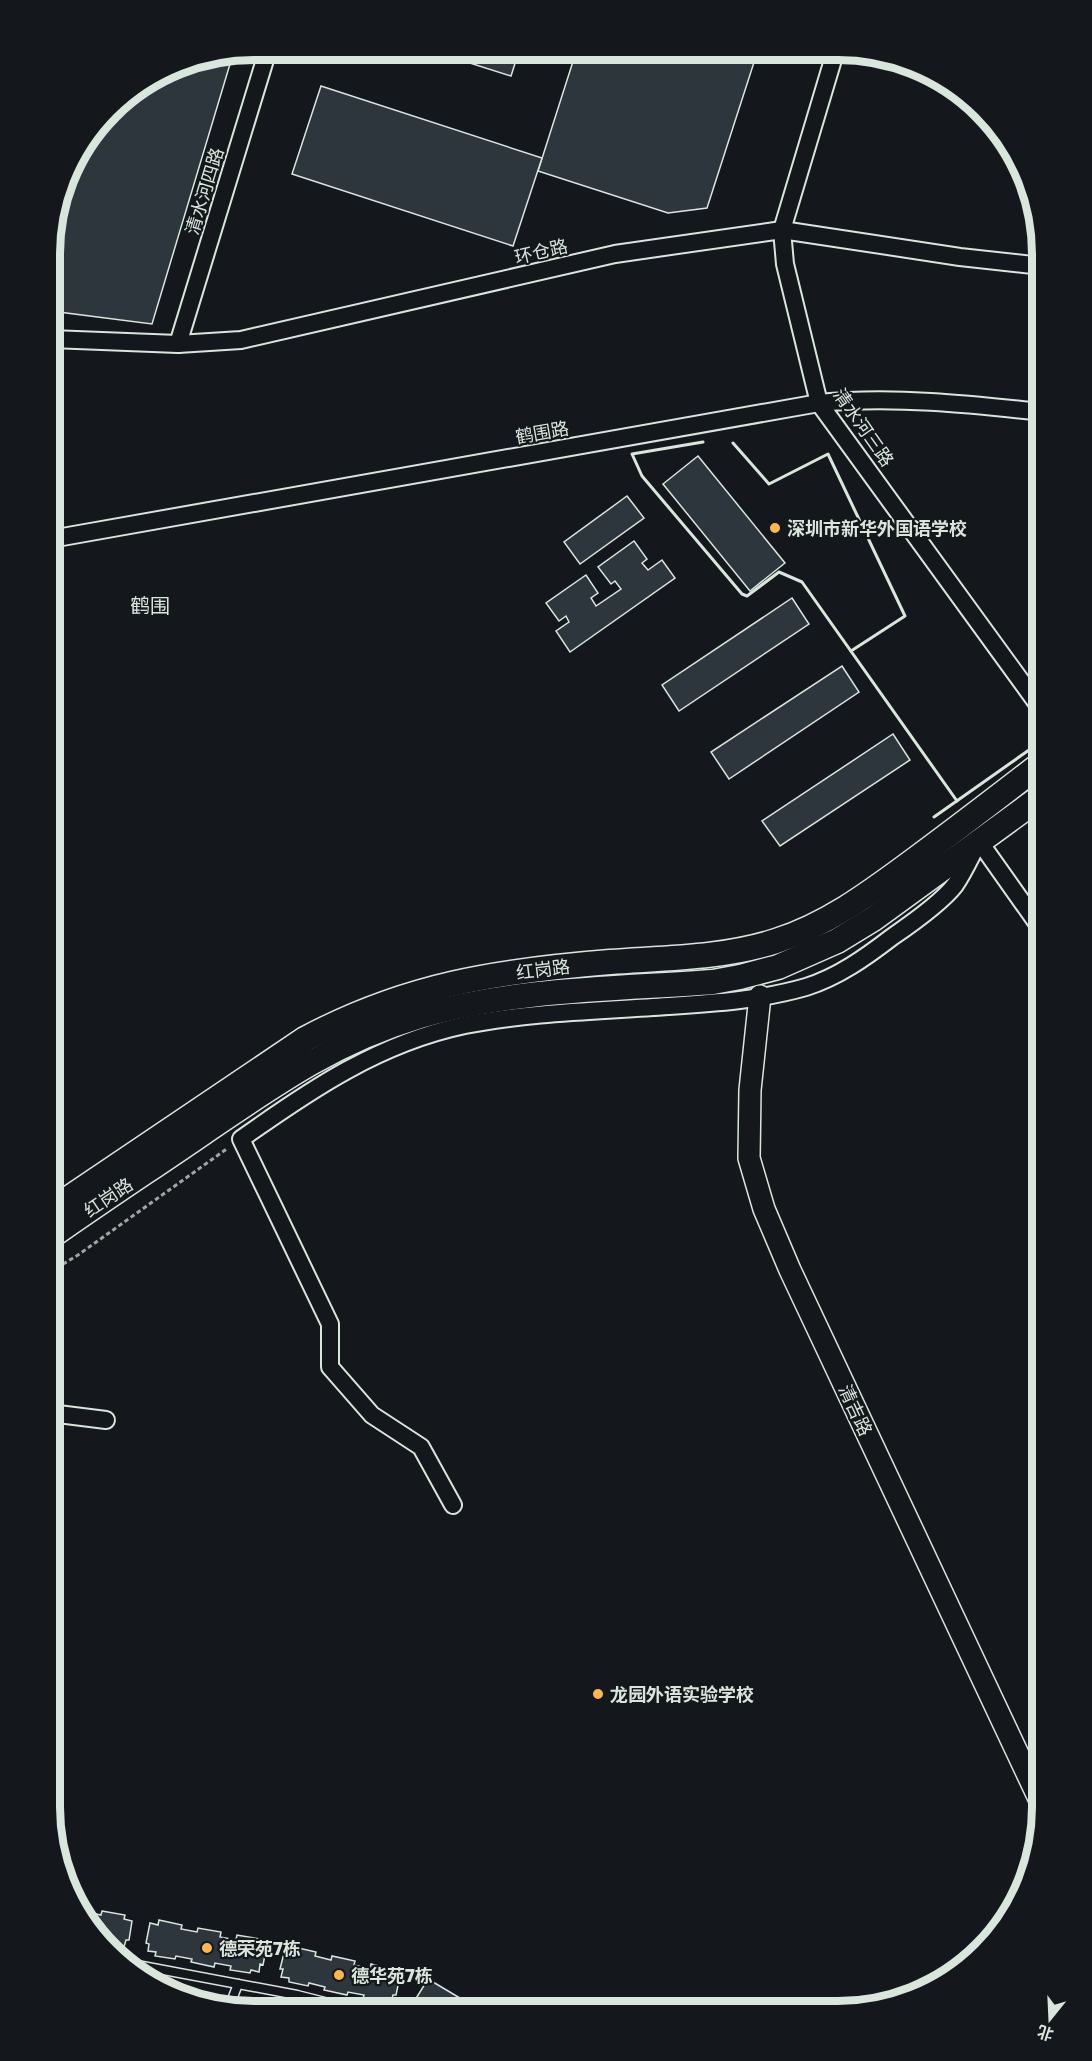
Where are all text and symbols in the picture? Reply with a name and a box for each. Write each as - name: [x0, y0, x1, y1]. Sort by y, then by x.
- street label: 清水河四路: [180, 145, 228, 237]
- street label: 环仓路: [512, 234, 570, 268]
- street label: 清水河三路: [829, 384, 899, 470]
- street label: 鹤围路: [514, 416, 570, 448]
- place label: 深圳市新华外国语学校: [787, 517, 967, 539]
- marker: 深圳市新华外国语学校: [768, 521, 782, 535]
- district label: 鹤围: [130, 593, 170, 617]
- street label: 红岗路: [515, 955, 571, 983]
- street label: 红岗路: [79, 1173, 137, 1221]
- street label: 清吉路: [835, 1381, 877, 1439]
- place label: 龙园外语实验学校: [610, 1683, 754, 1705]
- marker: 龙园外语实验学校: [591, 1687, 605, 1701]
- place label: 德荣苑7栋: [219, 1937, 301, 1959]
- marker: 德荣苑7栋: [200, 1941, 214, 1955]
- place label: 德华苑7栋: [351, 1964, 433, 1986]
- marker: 德华苑7栋: [332, 1968, 346, 1982]
- north arrow: [1020, 1989, 1080, 2049]
- text: 北: [1035, 2021, 1056, 2045]

